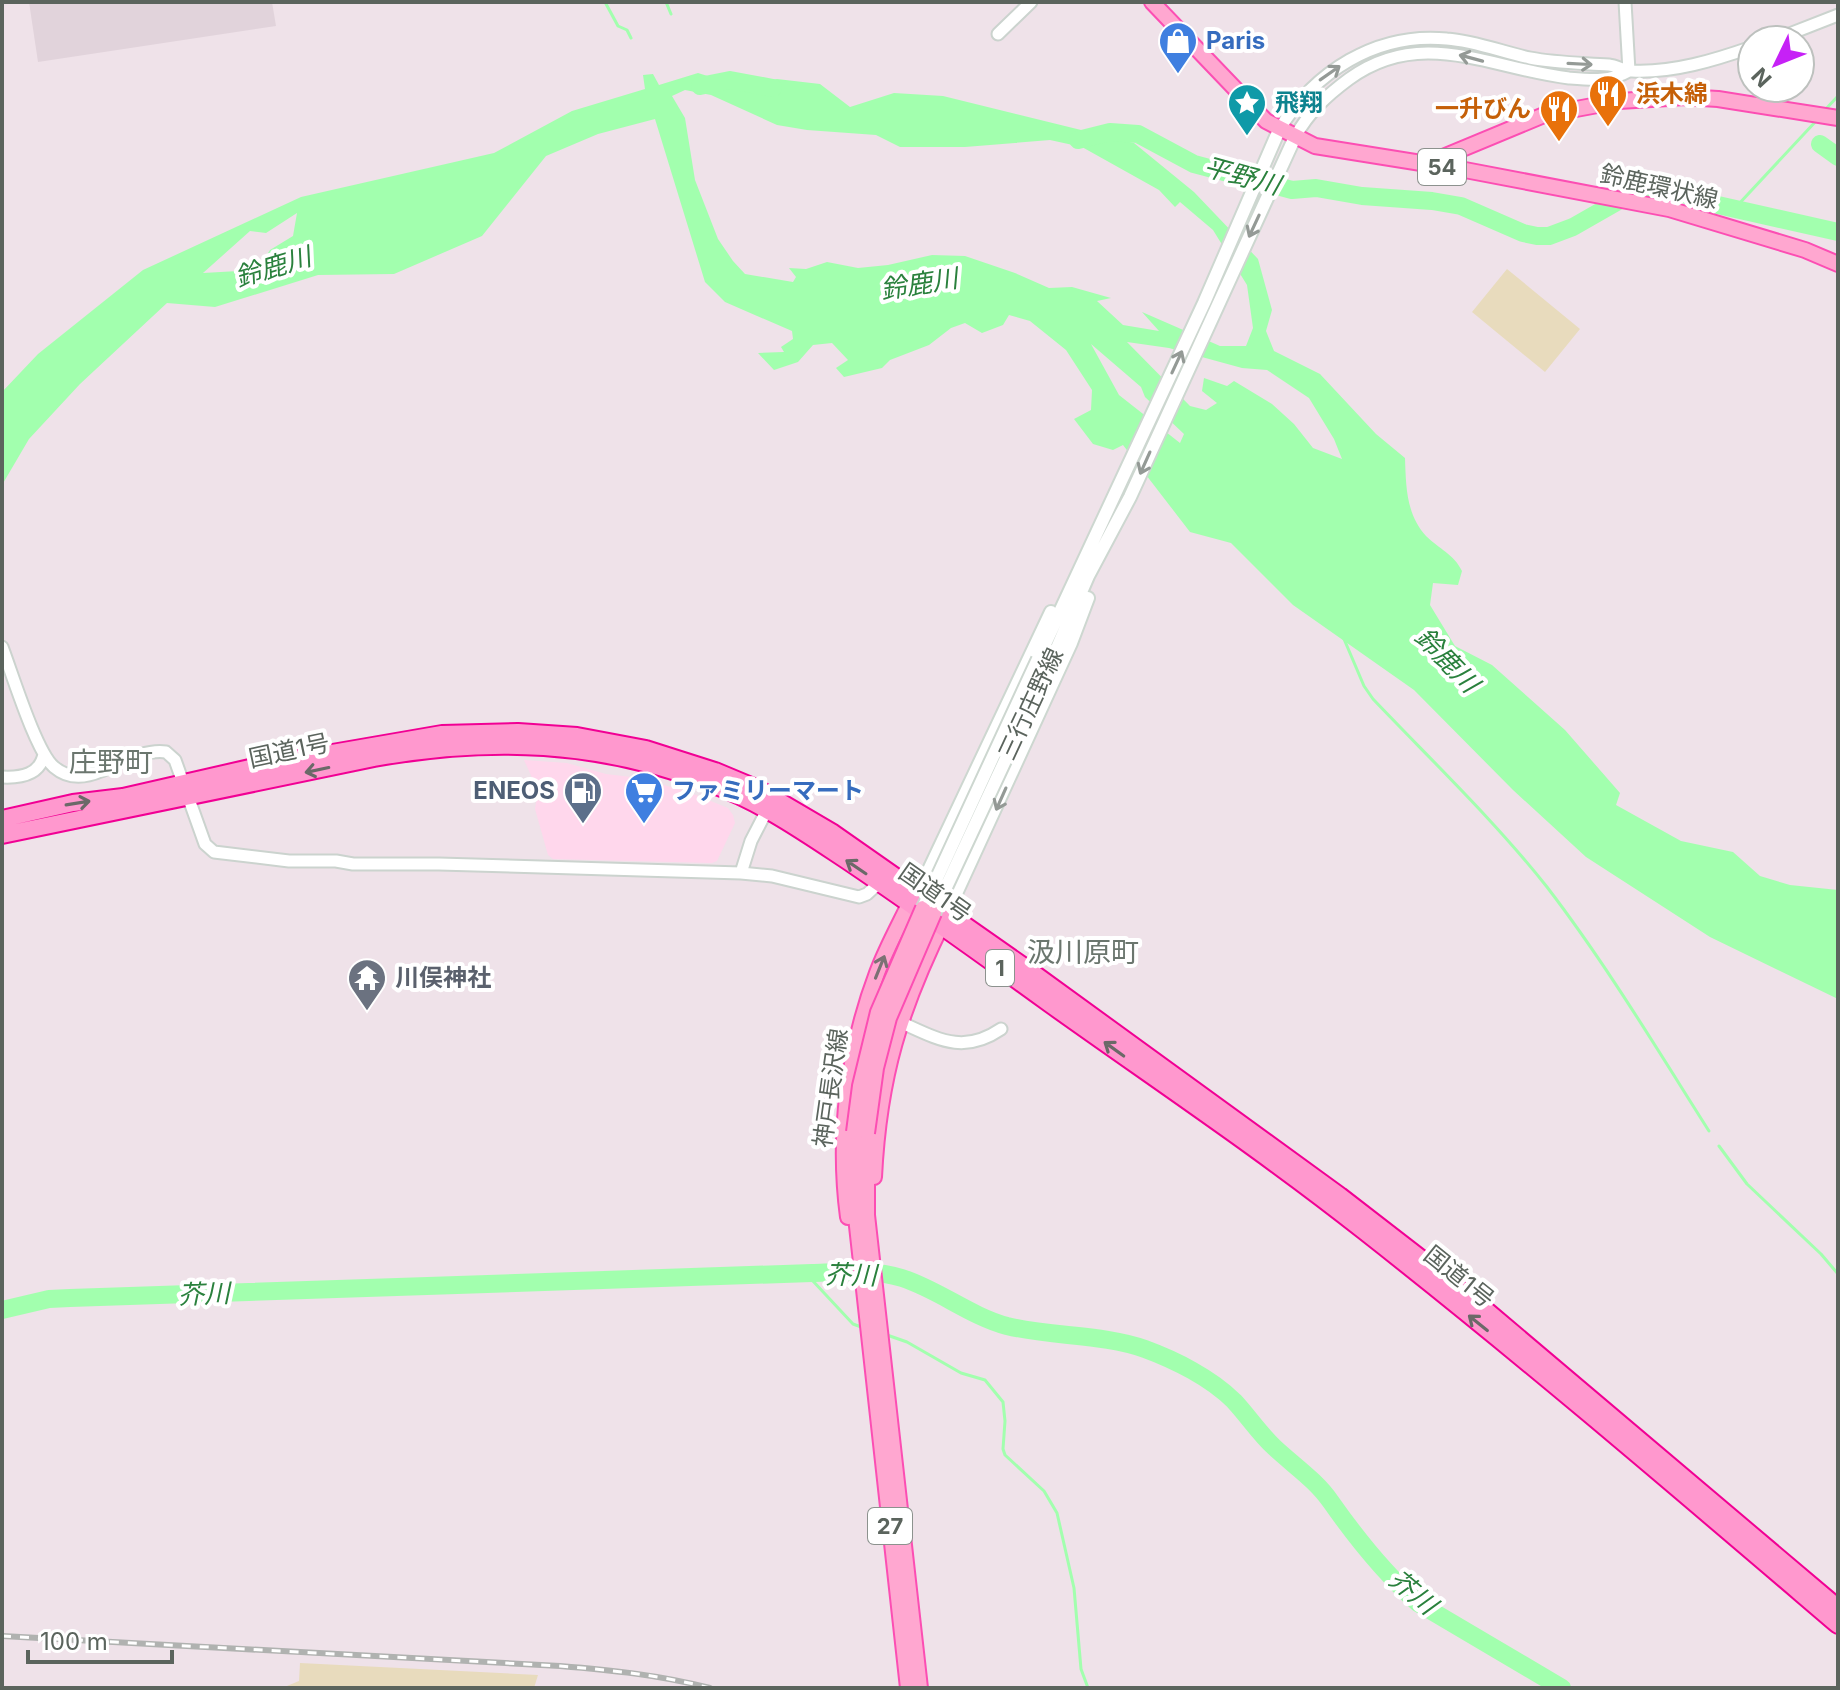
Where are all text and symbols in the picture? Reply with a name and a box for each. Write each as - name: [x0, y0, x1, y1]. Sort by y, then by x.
- shop icon: Paris: [1157, 20, 1199, 75]
- north arrow: [1736, 24, 1816, 104]
- place label: Paris: [1206, 26, 1265, 55]
- one-way arrow: [1459, 50, 1485, 65]
- one-way arrow: [1566, 57, 1593, 72]
- text: N: [1746, 63, 1777, 93]
- one-way arrow: [1319, 64, 1341, 81]
- restaurant icon: 浜木綿: [1587, 73, 1629, 128]
- place label: 浜木綿: [1636, 79, 1708, 108]
- place icon: 飛翔: [1226, 82, 1268, 137]
- place label: 飛翔: [1275, 88, 1323, 117]
- restaurant icon: 一升びん: [1538, 88, 1580, 143]
- place label: 一升びん: [1435, 94, 1531, 123]
- road number: 54: [1418, 149, 1466, 185]
- water label: 平野川: [1200, 150, 1287, 201]
- street label: 鈴鹿環状線: [1597, 159, 1721, 214]
- one-way arrow: [1245, 214, 1260, 238]
- water label: 鈴鹿川: [231, 239, 318, 293]
- water label: 鈴鹿川: [878, 262, 963, 305]
- one-way arrow: [1170, 350, 1185, 374]
- one-way arrow: [1137, 450, 1152, 475]
- water label: 鈴鹿川: [1409, 621, 1488, 701]
- street label: 三行庄野線: [992, 643, 1069, 764]
- street label: 国道1号: [246, 728, 332, 773]
- district label: 庄野町: [69, 745, 153, 779]
- one-way arrow: [305, 763, 331, 778]
- fuel station icon: ENEOS: [562, 770, 604, 825]
- supermarket icon: ファミリーマート: [623, 770, 665, 825]
- place label: ENEOS: [473, 776, 555, 805]
- place label: ファミリーマート: [672, 776, 864, 805]
- one-way arrow: [993, 787, 1008, 811]
- one-way arrow: [65, 795, 90, 810]
- street label: 国道1号: [893, 857, 977, 928]
- one-way arrow: [845, 859, 867, 875]
- district label: 汲川原町: [1027, 935, 1139, 969]
- road number: 1: [986, 950, 1014, 986]
- one-way arrow: [873, 955, 888, 980]
- temple icon: 川俣神社: [346, 957, 388, 1012]
- place label: 川俣神社: [395, 963, 491, 992]
- street label: 神戸長沢線: [808, 1026, 853, 1149]
- one-way arrow: [1103, 1041, 1125, 1057]
- street label: 国道1号: [1418, 1240, 1500, 1314]
- water label: 芥川: [825, 1259, 880, 1291]
- water label: 芥川: [177, 1277, 233, 1310]
- one-way arrow: [1468, 1314, 1489, 1332]
- road number: 27: [868, 1508, 912, 1544]
- water label: 芥川: [1383, 1563, 1445, 1622]
- scale bar: [28, 1614, 172, 1664]
- text: 100 m: [40, 1627, 108, 1656]

